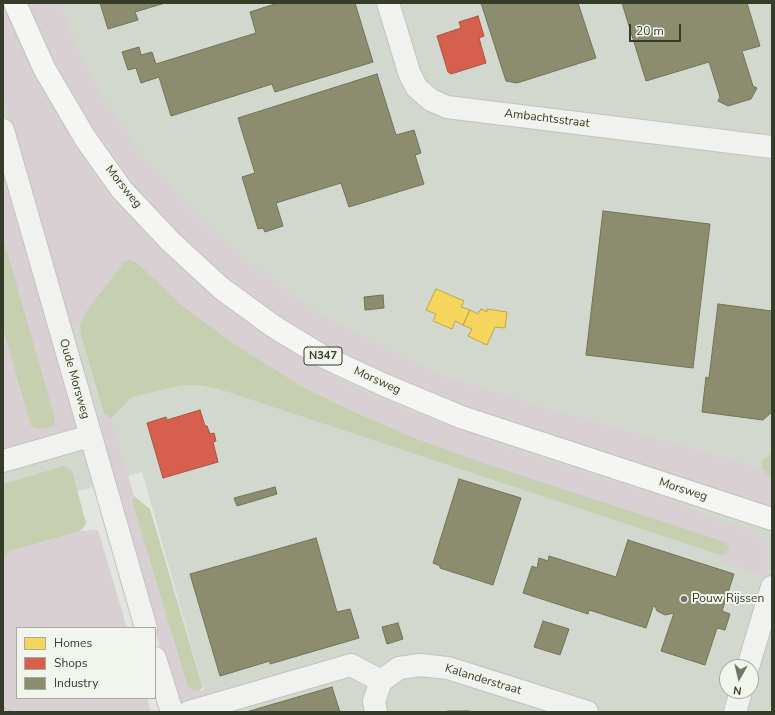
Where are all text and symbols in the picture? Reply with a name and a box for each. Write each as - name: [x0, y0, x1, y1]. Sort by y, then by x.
- scale bar: [631, 16, 683, 42]
- text: 20 m: [636, 23, 664, 39]
- street label: Ambachtsstraat: [504, 107, 590, 131]
- street label: Morsweg: [102, 163, 144, 211]
- street label: Oude Morsweg: [56, 337, 92, 421]
- road number: N347: [304, 347, 342, 365]
- street label: Morsweg: [351, 364, 403, 398]
- street label: Morsweg: [657, 475, 709, 505]
- place label: Pouw Rijssen: [692, 592, 764, 606]
- marker: Pouw Rijssen: [679, 594, 689, 604]
- legend: [16, 627, 156, 699]
- text: Homes: [54, 635, 92, 651]
- text: Shops: [54, 655, 88, 671]
- north arrow: [719, 659, 759, 699]
- street label: Kalanderstraat: [443, 662, 523, 698]
- text: Industry: [54, 675, 98, 691]
- text: N: [732, 682, 743, 698]

